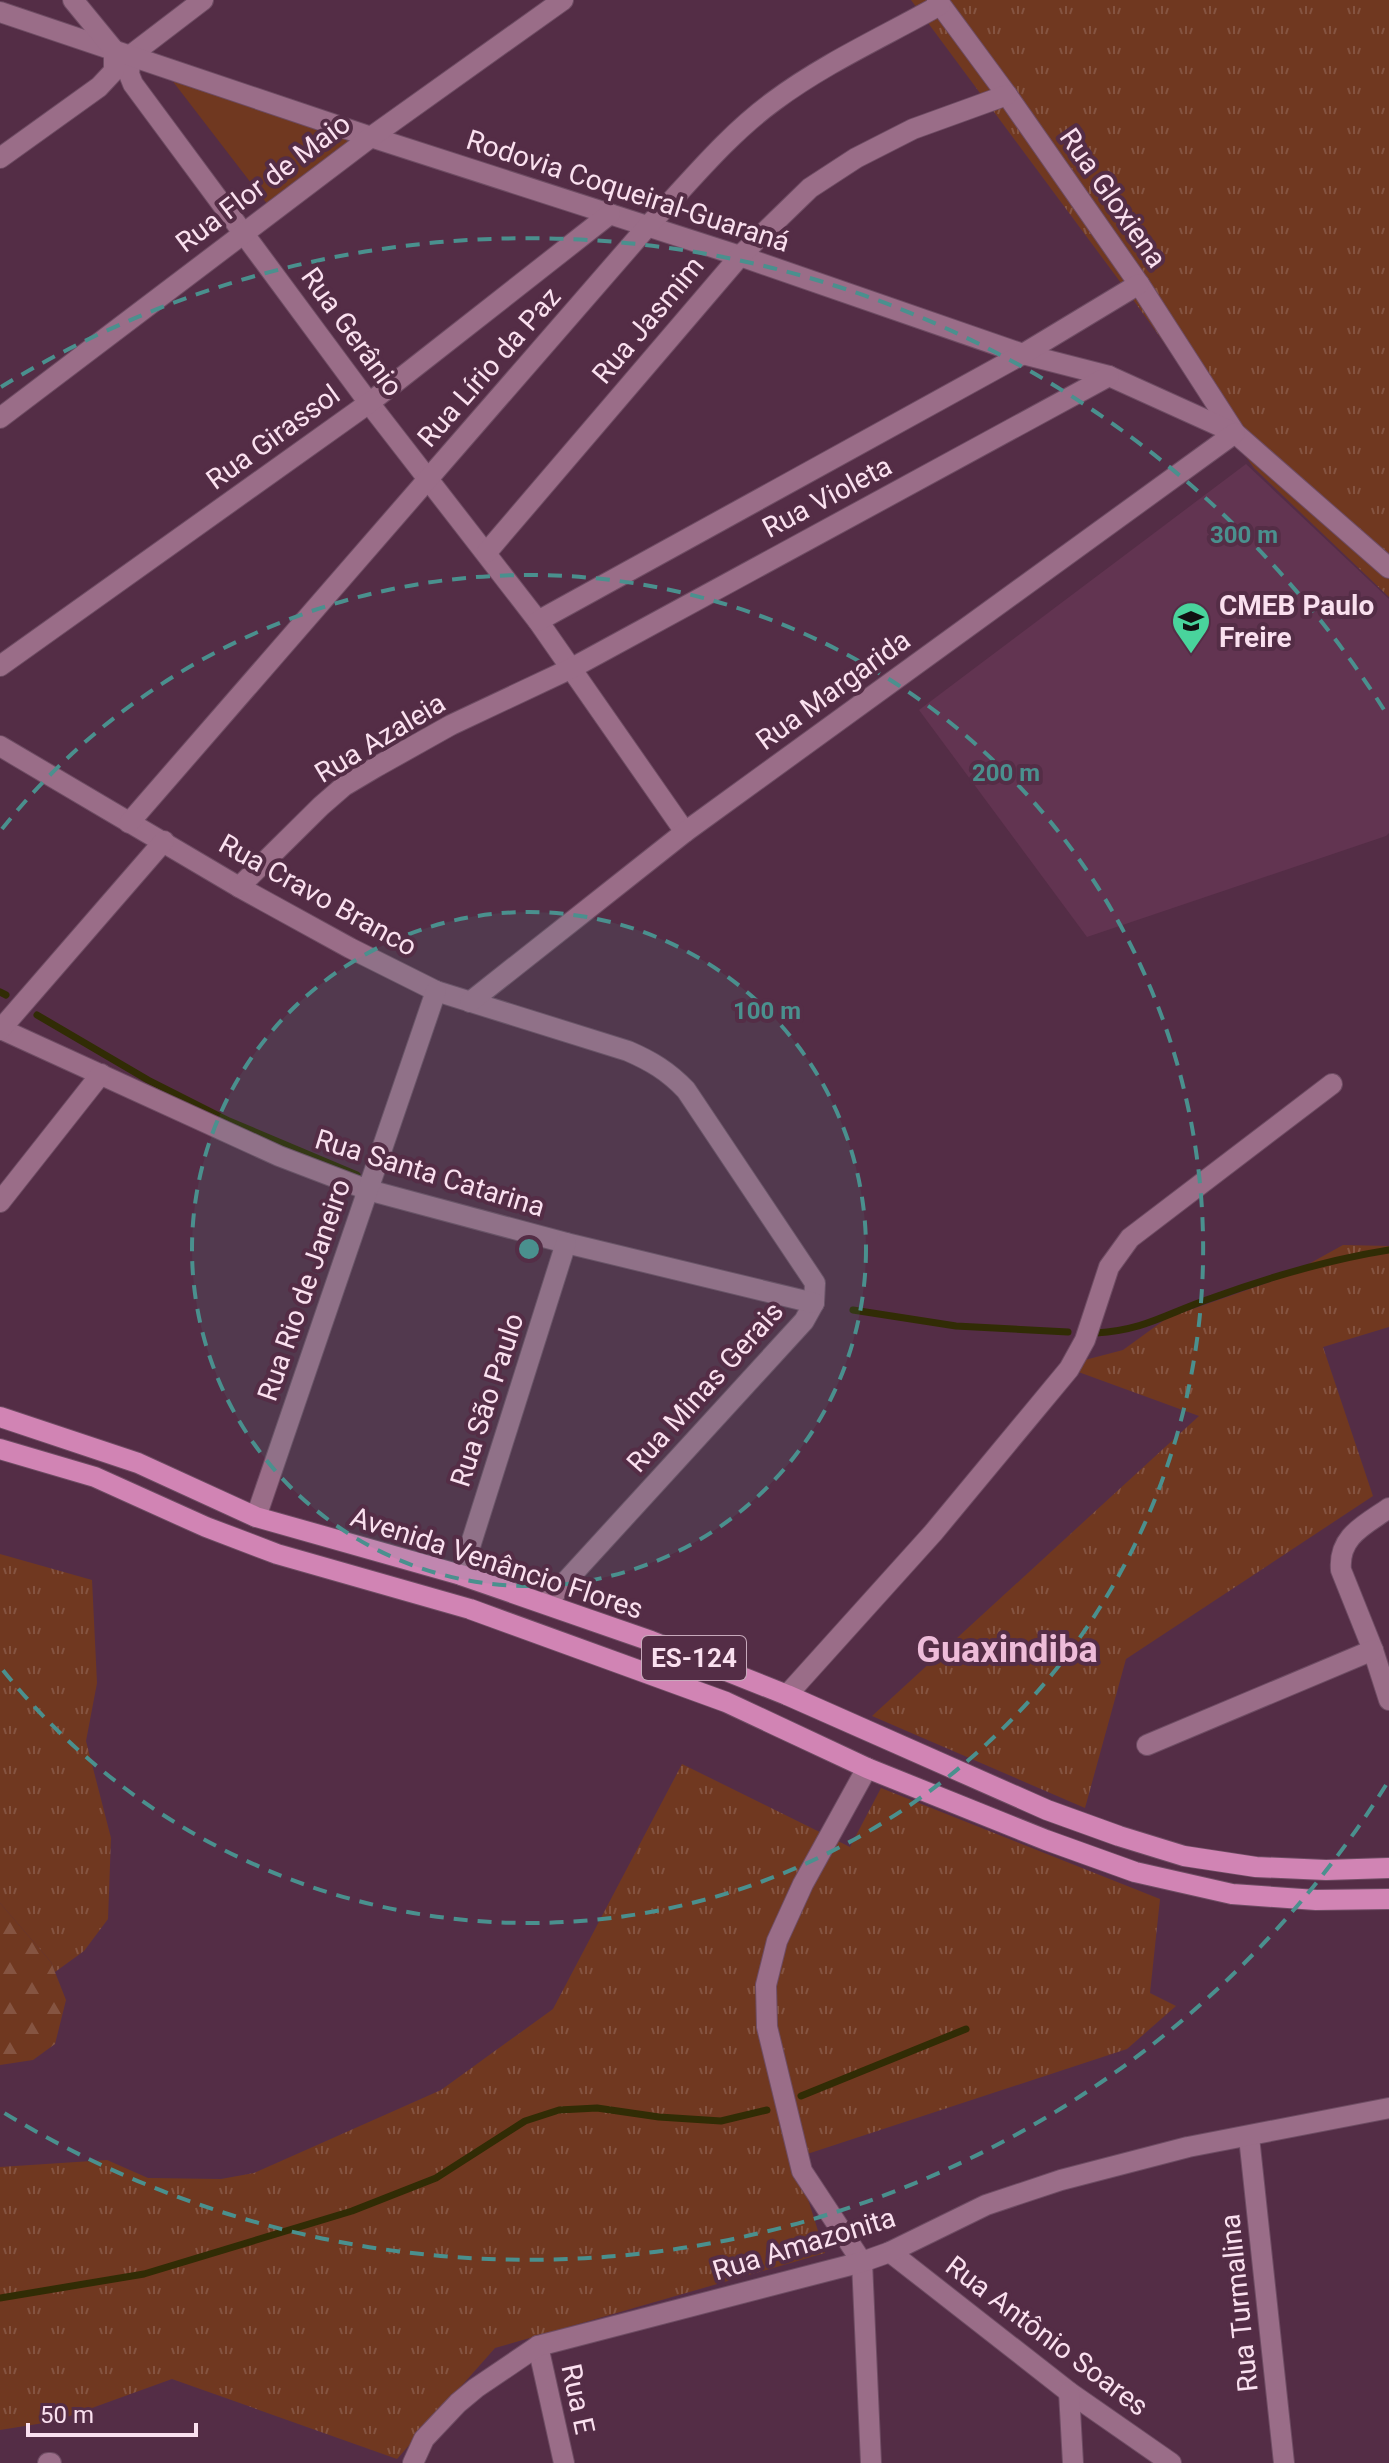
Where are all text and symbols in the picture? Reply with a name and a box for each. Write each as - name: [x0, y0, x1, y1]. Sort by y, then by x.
- street label: Rua Flor de Maio: [169, 107, 357, 259]
- street label: Rua Gloxiena: [1053, 122, 1173, 274]
- street label: Rodovia Coqueiral-Guaraná: [462, 123, 794, 259]
- street label: Rua Jasmim: [585, 250, 711, 390]
- street label: Rua Gerânio: [294, 261, 410, 403]
- street label: Rua Lírio da Paz: [411, 280, 567, 454]
- street label: Rua Girassol: [200, 378, 346, 496]
- street label: Rua Violeta: [757, 449, 897, 545]
- text: 300 m: [1210, 521, 1278, 549]
- place label: CMEB Paulo Freire: [1219, 589, 1374, 654]
- school or university icon: CMEB Paulo Freire: [1170, 600, 1212, 655]
- street label: Rua Margarida: [750, 623, 916, 757]
- street label: Rua Azaleia: [309, 686, 451, 790]
- text: 200 m: [972, 759, 1040, 787]
- street label: Rua Cravo Branco: [213, 827, 423, 963]
- text: 100 m: [733, 997, 801, 1025]
- street label: Rua Santa Catarina: [311, 1122, 549, 1224]
- street label: Rua Rio de Janeiro: [251, 1175, 357, 1405]
- centre of rings: [515, 1235, 543, 1263]
- street label: Rua Minas Gerais: [620, 1295, 790, 1479]
- street label: Rua São Paulo: [443, 1309, 531, 1491]
- street label: Avenida Venâncio Flores: [347, 1500, 647, 1626]
- district label: Guaxindiba: [916, 1629, 1098, 1671]
- road number: ES-124: [642, 1636, 746, 1680]
- street label: Rua Amazonita: [709, 2201, 899, 2287]
- street label: Rua Turmalina: [1213, 2212, 1265, 2394]
- street label: Rua Antônio Soares: [939, 2249, 1155, 2423]
- street label: Rua E: [555, 2361, 601, 2437]
- scale bar: [28, 2387, 196, 2437]
- text: 50 m: [40, 2401, 94, 2429]

